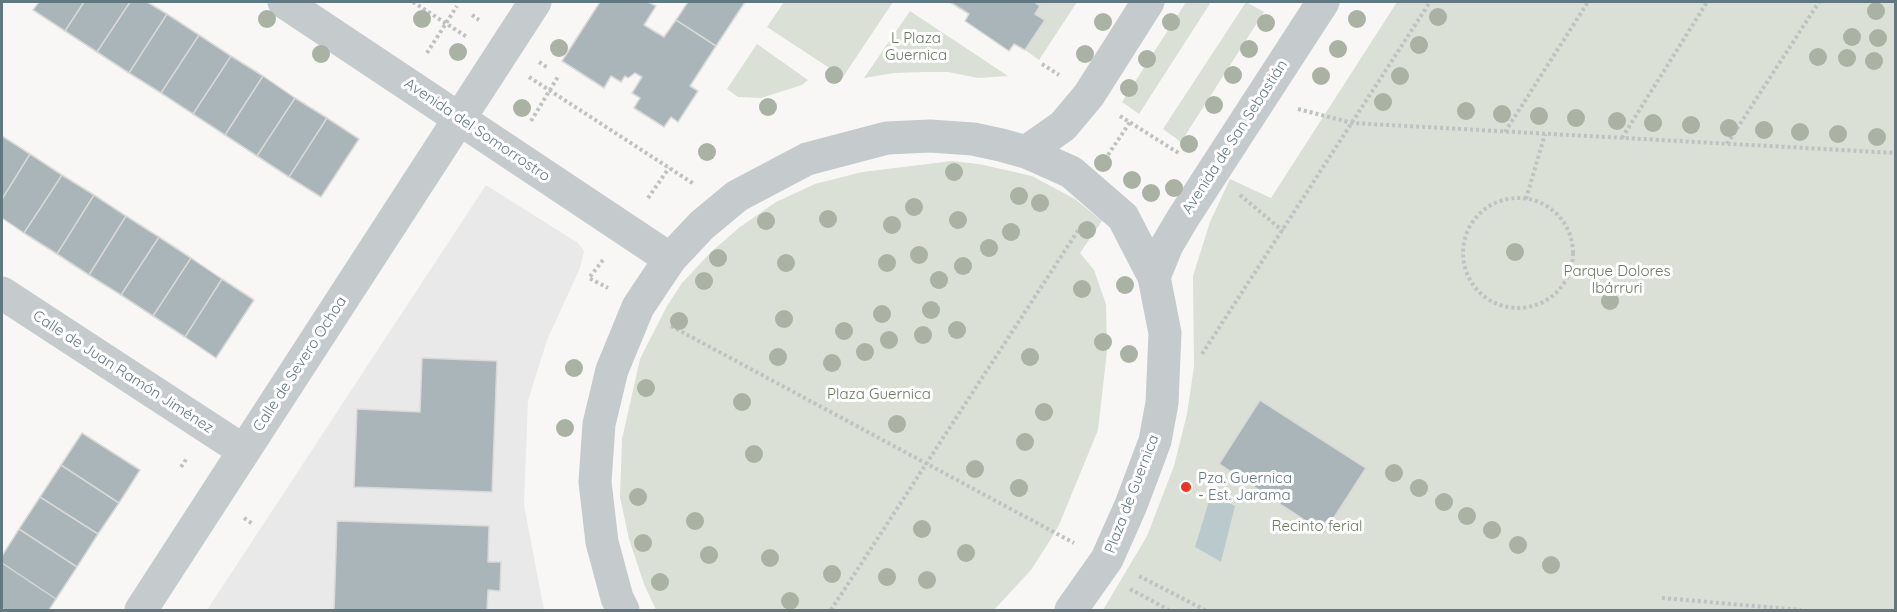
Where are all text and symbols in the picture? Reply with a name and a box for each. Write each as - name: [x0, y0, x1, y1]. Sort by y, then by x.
- park label: L Plaza Guernica: [885, 29, 947, 64]
- street label: Avenida de San Sebastián: [1178, 57, 1292, 217]
- street label: Avenida del Somorrostro: [401, 74, 553, 186]
- park label: Parque Dolores Ibárruri: [1564, 262, 1670, 297]
- street label: Calle de Severo Ochoa: [250, 293, 350, 435]
- street label: Calle de Juan Ramón Jiménez: [29, 307, 217, 437]
- park label: Plaza Guernica: [827, 385, 931, 403]
- street label: Plaza de Guernica: [1101, 432, 1163, 556]
- place label: Pza. Guernica - Est. Jarama: [1198, 469, 1292, 504]
- marker: Pza. Guernica - Est. Jarama: [1179, 480, 1193, 494]
- park label: Recinto ferial: [1271, 517, 1363, 535]

